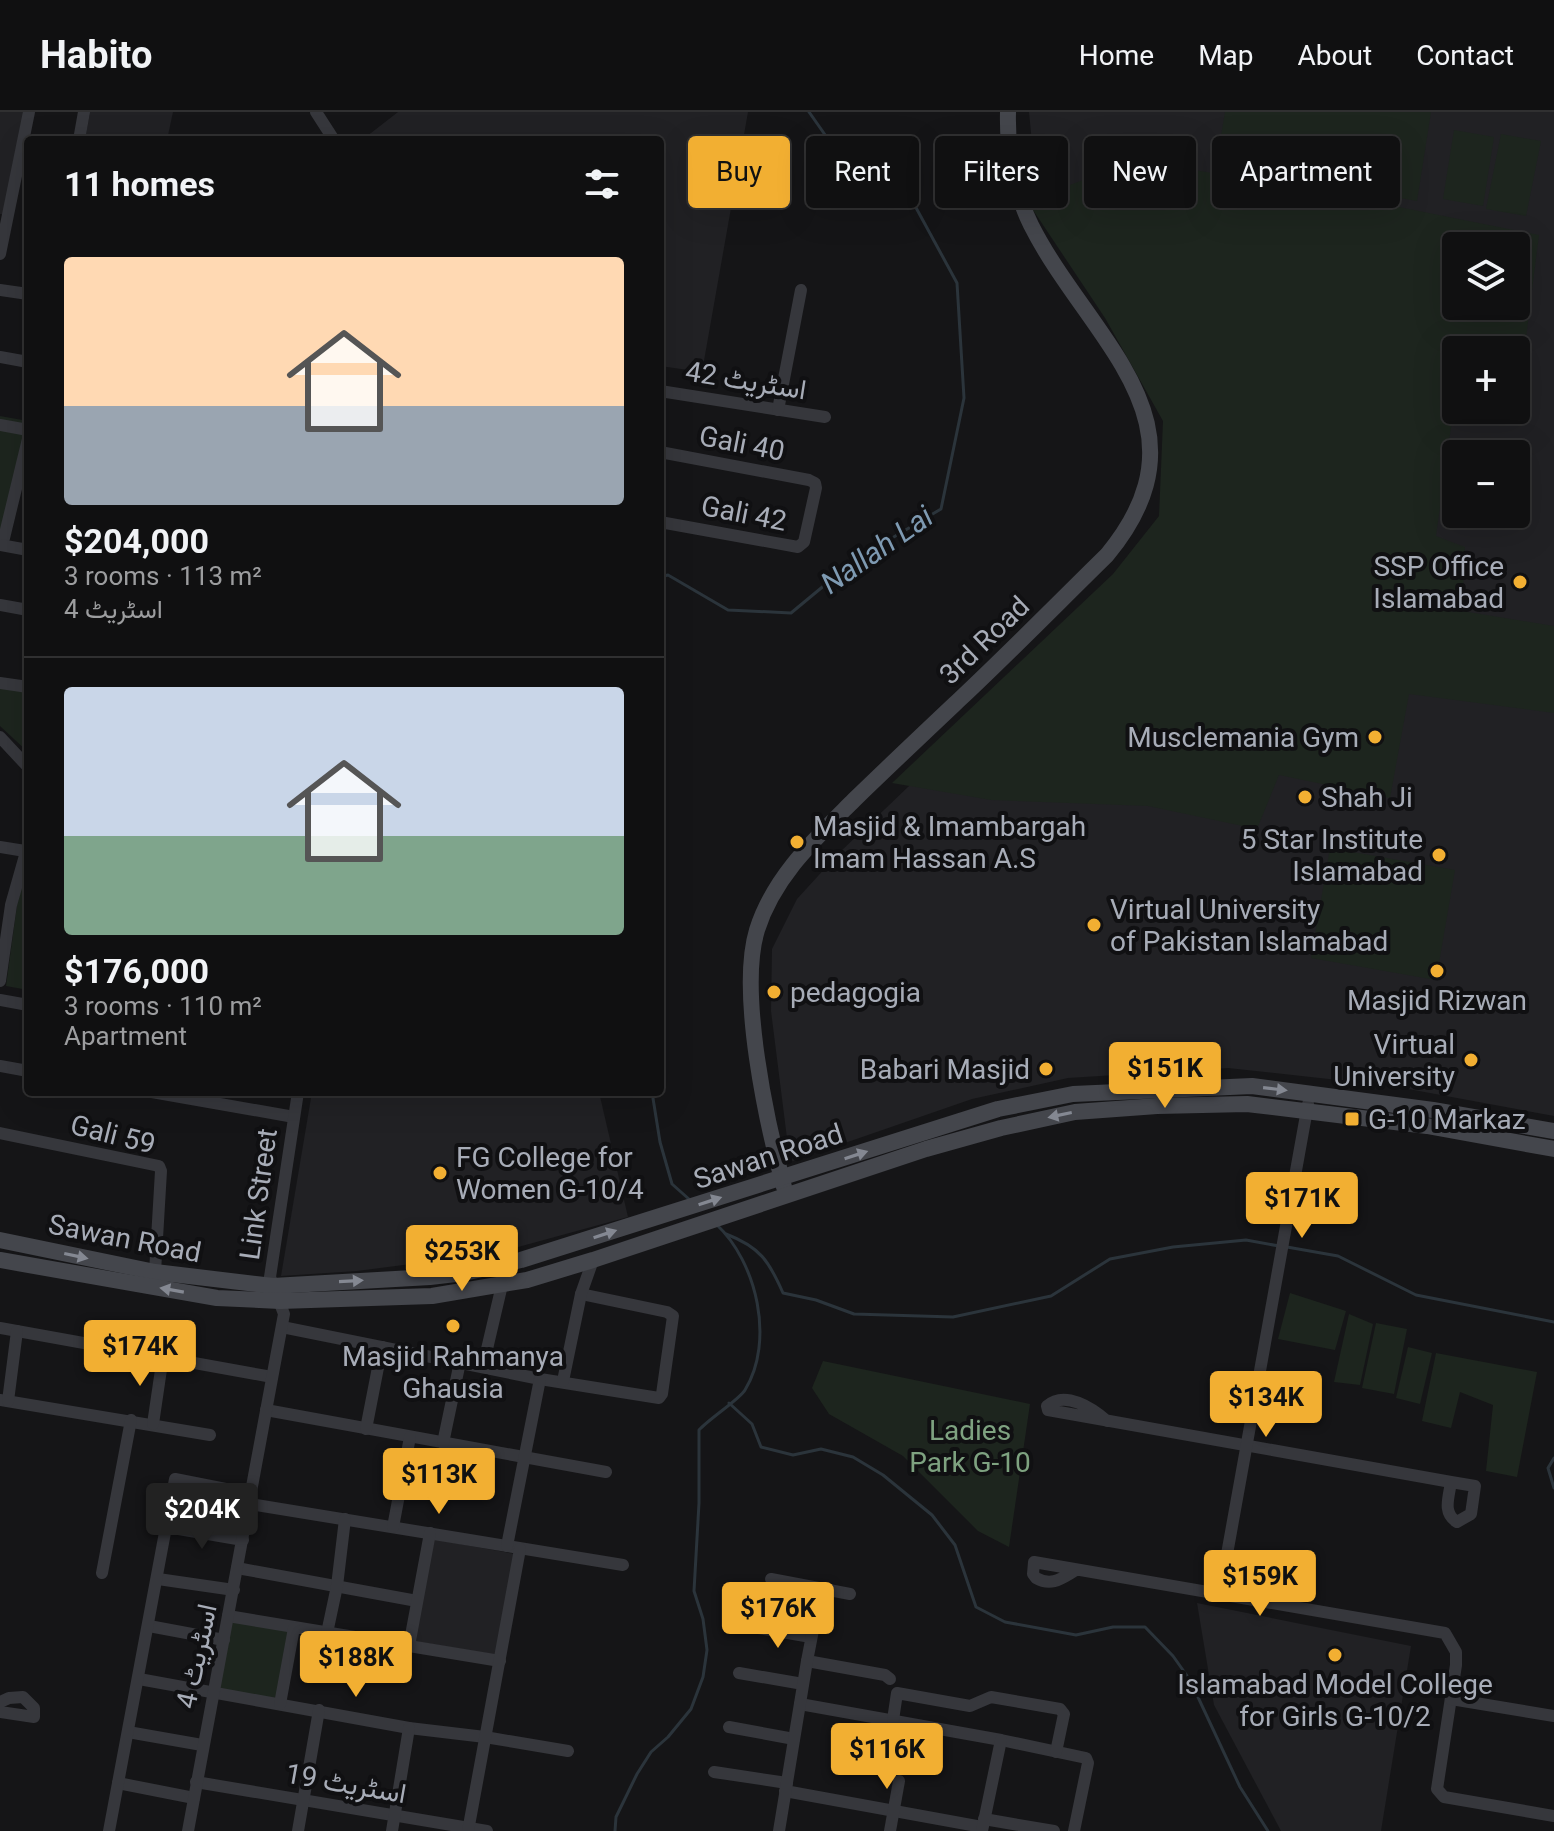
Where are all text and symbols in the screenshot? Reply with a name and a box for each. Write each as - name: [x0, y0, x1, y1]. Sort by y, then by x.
- text: Habito: [40, 33, 152, 77]
- text: Home: [1079, 39, 1154, 72]
- text: Map: [1198, 39, 1254, 72]
- text: About: [1298, 39, 1372, 72]
- text: Contact: [1416, 39, 1514, 72]
- chip: Buy: [688, 136, 790, 208]
- chip: Rent: [806, 136, 919, 208]
- chip: Filters: [935, 136, 1068, 208]
- chip: New: [1084, 136, 1196, 208]
- chip: Apartment: [1212, 136, 1400, 208]
- icon: filters: [580, 162, 624, 206]
- text: 11 homes: [64, 164, 215, 204]
- map controls: [1442, 232, 1530, 528]
- button: layers: [1442, 232, 1530, 320]
- icon: home: [272, 309, 416, 453]
- button: +: [1442, 336, 1530, 424]
- street label: اسٹریٹ 42: [683, 355, 809, 407]
- street label: Gali 40: [696, 419, 787, 468]
- button: −: [1442, 440, 1530, 528]
- street label: Gali 42: [698, 489, 789, 538]
- water label: Nallah Lai: [814, 498, 940, 601]
- text: $204,000: [64, 521, 209, 561]
- place label: SSP Office Islamabad: [1373, 550, 1504, 615]
- text: 3 rooms · 113 m²: [64, 561, 262, 591]
- marker: SSP Office Islamabad: [1511, 573, 1529, 591]
- street label: 3rd Road: [933, 590, 1036, 691]
- text: اسٹریٹ 4: [64, 594, 163, 624]
- place label: Musclemania Gym: [1127, 721, 1359, 754]
- marker: Musclemania Gym: [1366, 728, 1384, 746]
- icon: home: [272, 739, 416, 883]
- place label: Shah Ji: [1321, 781, 1413, 814]
- marker: Shah Ji: [1296, 788, 1314, 806]
- place label: Masjid & Imambargah Imam Hassan A.S: [813, 810, 1086, 875]
- place label: 5 Star Institute Islamabad: [1241, 823, 1423, 888]
- marker: Masjid & Imambargah Imam Hassan A.S: [788, 833, 806, 851]
- marker: 5 Star Institute Islamabad: [1430, 846, 1448, 864]
- place label: Virtual University of Pakistan Islamabad: [1110, 893, 1388, 958]
- marker: Virtual University of Pakistan Islamabad: [1085, 916, 1103, 934]
- text: $176,000: [64, 951, 209, 991]
- marker: Masjid Rizwan: [1428, 962, 1446, 980]
- place label: pedagogia: [790, 976, 921, 1009]
- marker: pedagogia: [765, 983, 783, 1001]
- place label: Masjid Rizwan: [1347, 984, 1527, 1017]
- text: 3 rooms · 110 m²: [64, 991, 262, 1021]
- text: Apartment: [64, 1021, 187, 1051]
- place label: Virtual University: [1333, 1028, 1455, 1093]
- pin: $151K: [1109, 1042, 1221, 1110]
- marker: Virtual University: [1462, 1051, 1480, 1069]
- place label: Babari Masjid: [860, 1053, 1030, 1086]
- text: $151K: [1127, 1053, 1203, 1083]
- marker: Babari Masjid: [1037, 1060, 1055, 1078]
- one-way arrow: [1263, 1083, 1288, 1096]
- place label: G-10 Markaz: [1368, 1103, 1526, 1136]
- street label: Gali 59: [67, 1108, 159, 1161]
- one-way arrow: [1047, 1110, 1072, 1122]
- marker: G-10 Markaz: [1343, 1110, 1361, 1128]
- street label: Sawan Road: [689, 1117, 847, 1196]
- street label: Link Street: [233, 1126, 284, 1262]
- place label: FG College for Women G-10/4: [456, 1141, 644, 1206]
- one-way arrow: [844, 1148, 868, 1161]
- marker: FG College for Women G-10/4: [431, 1164, 449, 1182]
- pin: $171K: [1246, 1172, 1358, 1240]
- text: $171K: [1264, 1183, 1340, 1213]
- one-way arrow: [698, 1194, 722, 1207]
- street label: Sawan Road: [46, 1208, 204, 1269]
- pin: $253K: [406, 1225, 518, 1293]
- one-way arrow: [594, 1227, 618, 1240]
- text: $253K: [424, 1236, 500, 1266]
- one-way arrow: [64, 1250, 89, 1263]
- one-way arrow: [339, 1275, 364, 1288]
- one-way arrow: [160, 1284, 185, 1296]
- marker: Masjid Rahmanya Ghausia: [444, 1317, 462, 1335]
- pin: $174K: [84, 1320, 196, 1388]
- text: $174K: [102, 1331, 178, 1361]
- place label: Masjid Rahmanya Ghausia: [342, 1340, 564, 1405]
- pin: $134K: [1210, 1371, 1322, 1439]
- text: $134K: [1228, 1382, 1304, 1412]
- park label: Ladies Park G-10: [909, 1414, 1031, 1479]
- pin: $113K: [383, 1448, 495, 1516]
- text: $113K: [401, 1459, 477, 1489]
- pin: $204K: [146, 1483, 258, 1551]
- text: $204K: [164, 1494, 240, 1524]
- pin: $159K: [1204, 1550, 1316, 1618]
- text: $159K: [1222, 1561, 1298, 1591]
- pin: $176K: [722, 1582, 834, 1650]
- text: $176K: [740, 1593, 816, 1623]
- street label: اسٹریٹ 4: [169, 1601, 225, 1712]
- pin: $188K: [300, 1631, 412, 1699]
- text: $188K: [318, 1642, 394, 1672]
- marker: Islamabad Model College for Girls G-10/2: [1326, 1646, 1344, 1664]
- place label: Islamabad Model College for Girls G-10/2: [1177, 1668, 1493, 1733]
- pin: $116K: [831, 1723, 943, 1791]
- text: $116K: [849, 1734, 925, 1764]
- street label: اسٹریٹ 19: [283, 1757, 409, 1811]

